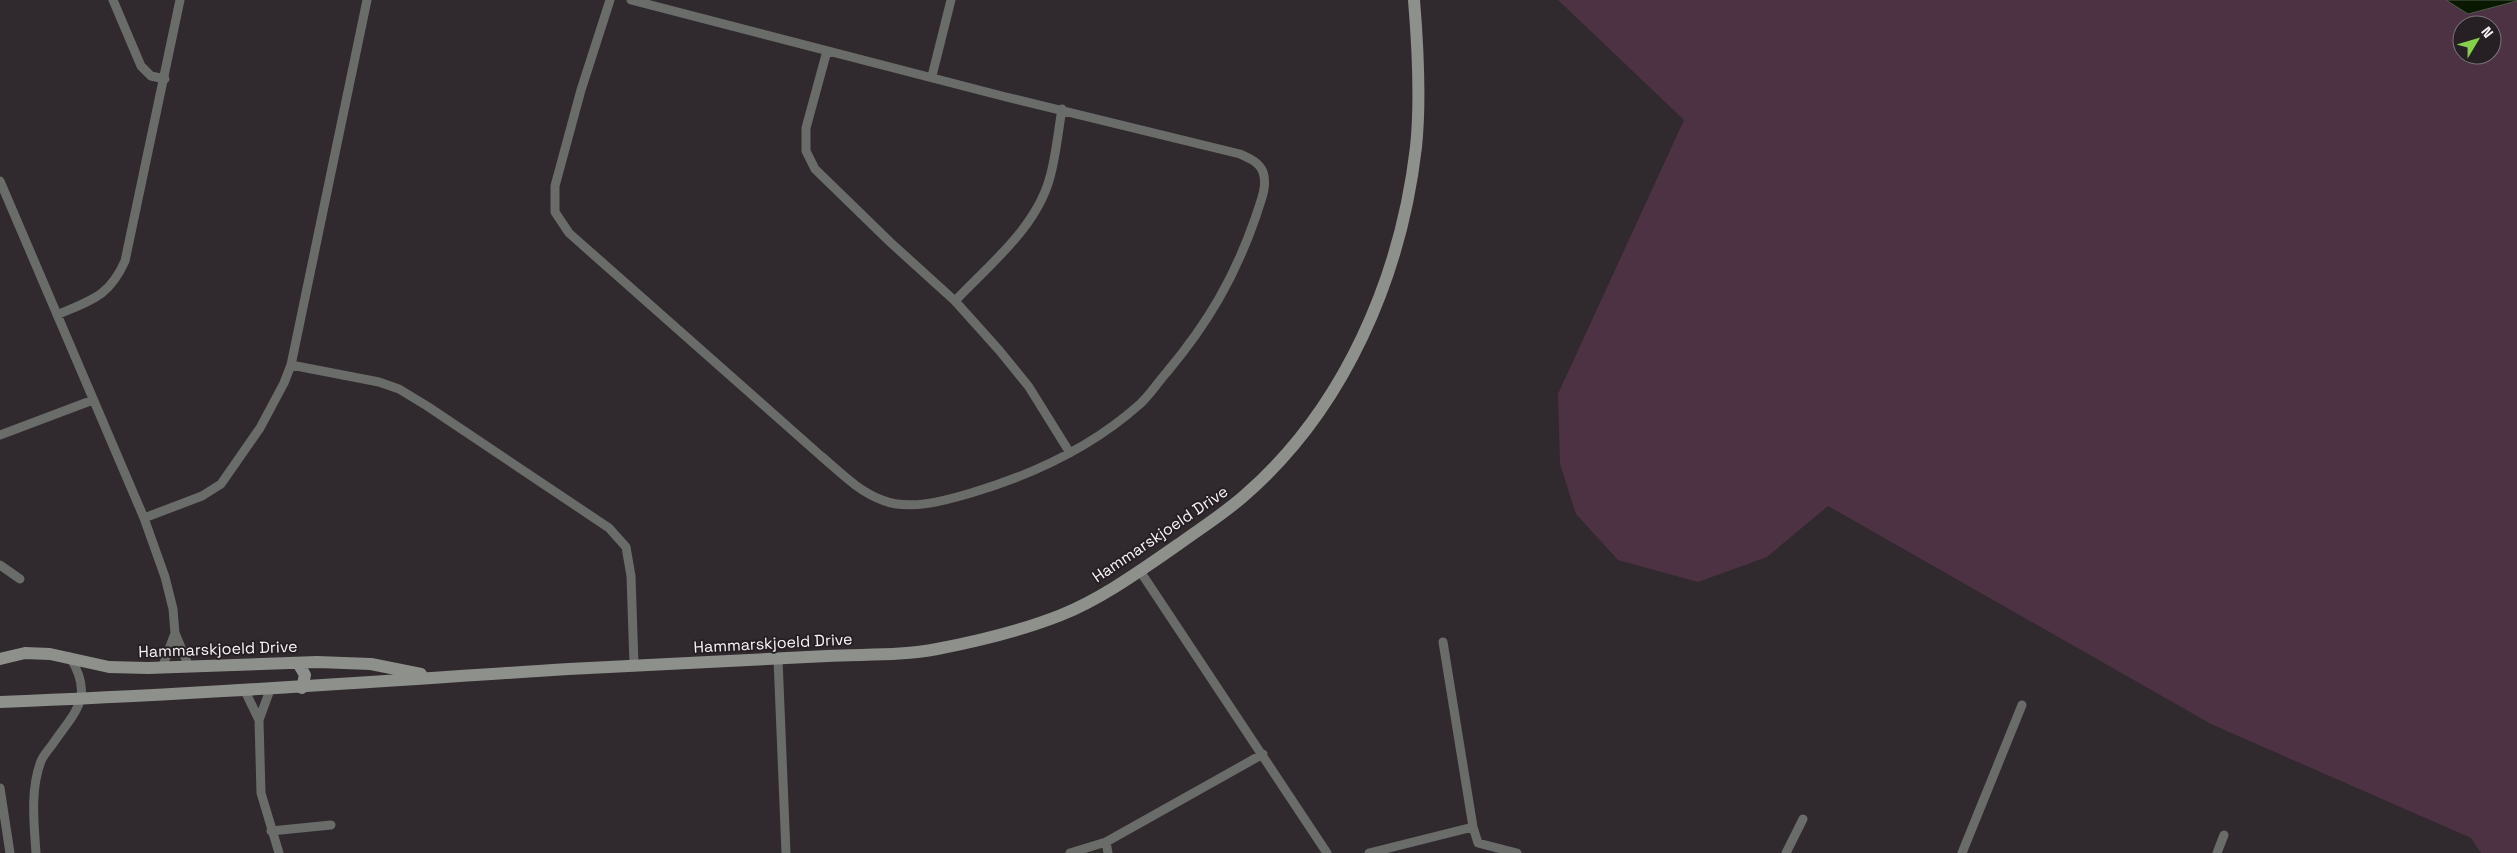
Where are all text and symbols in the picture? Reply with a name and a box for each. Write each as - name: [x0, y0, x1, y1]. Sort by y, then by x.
- north arrow: [2452, 15, 2502, 65]
- text: N: [2477, 23, 2497, 41]
- street label: Hammarskjoeld Drive: [1088, 481, 1232, 587]
- street label: Hammarskjoeld Drive: [693, 628, 853, 658]
- street label: Hammarskjoeld Drive: [138, 636, 298, 662]

